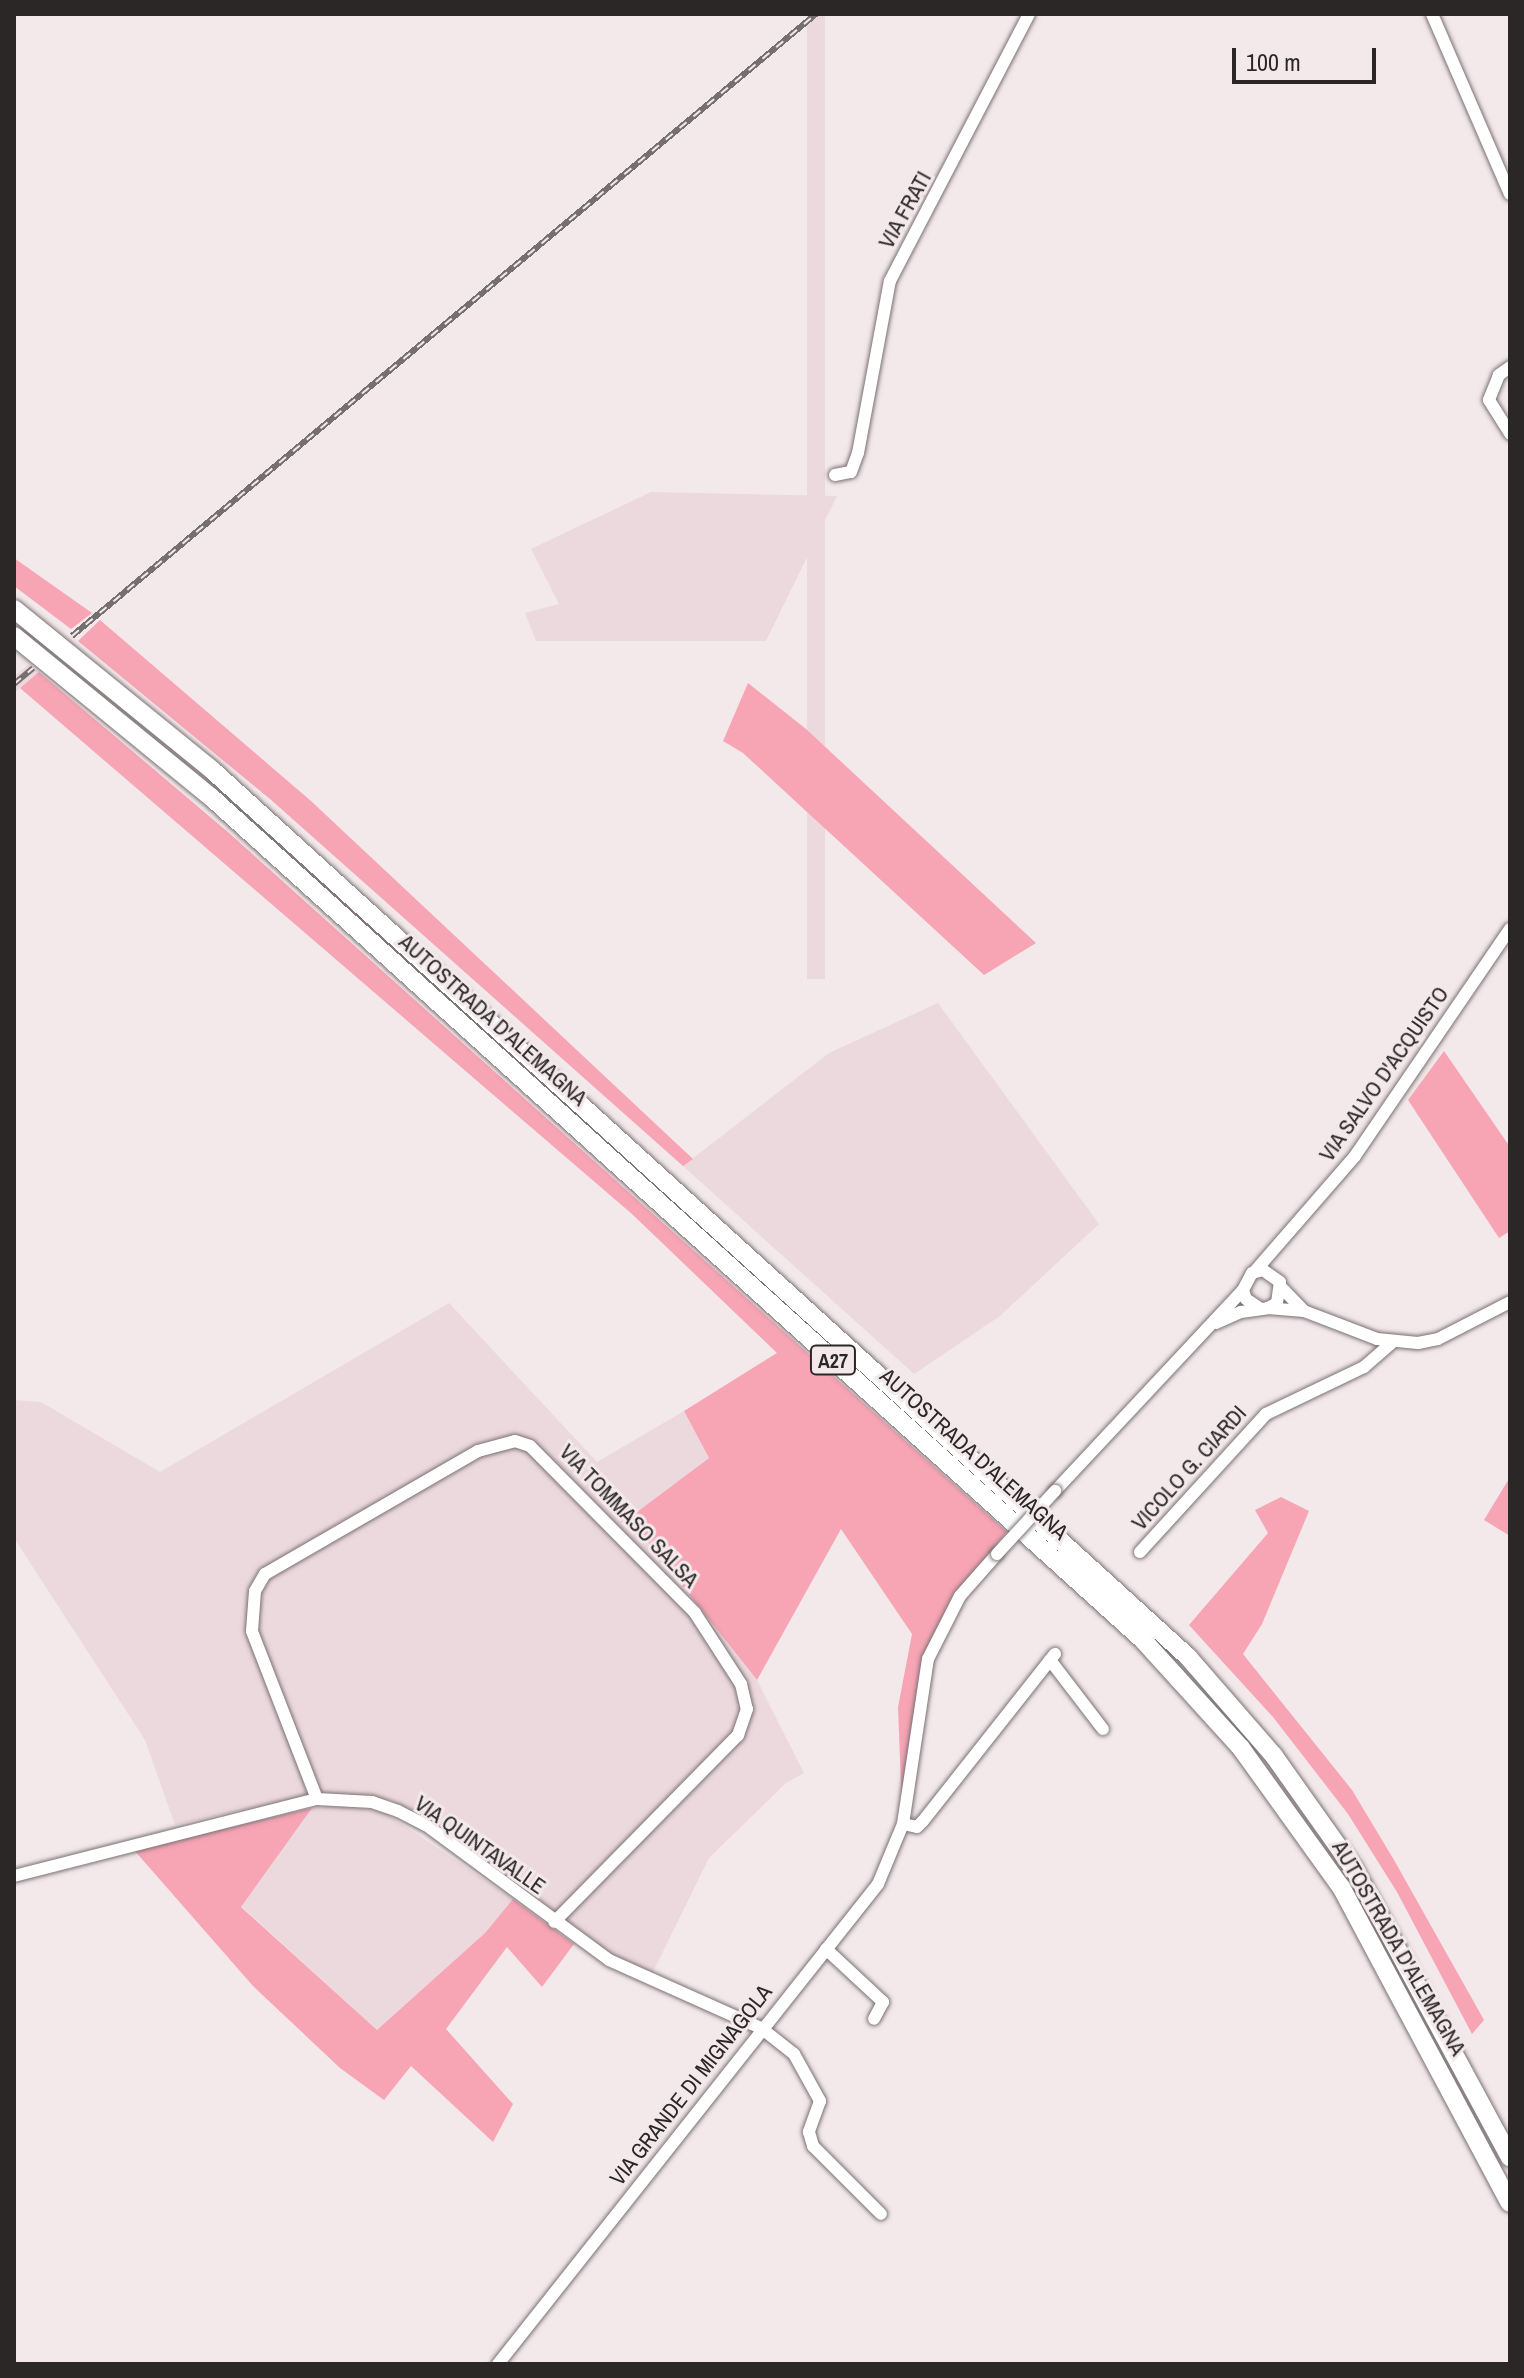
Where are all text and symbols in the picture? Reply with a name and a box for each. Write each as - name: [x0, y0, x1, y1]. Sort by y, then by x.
- scale bar: [1236, 32, 1380, 82]
- text: 100 m: [1246, 46, 1301, 78]
- street label: VIA FRATI: [873, 166, 937, 254]
- street label: AUTOSTRADA D'ALEMAGNA: [393, 928, 593, 1112]
- street label: VIA SALVO D'ACQUISTO: [1313, 981, 1455, 1167]
- road number: A27: [809, 1344, 857, 1376]
- street label: AUTOSTRADA D'ALEMAGNA: [874, 1362, 1074, 1546]
- street label: VICOLO G. CIARDI: [1126, 1400, 1252, 1536]
- street label: VIA TOMMASO SALSA: [553, 1438, 705, 1594]
- street label: VIA QUINTAVALLE: [409, 1790, 551, 1900]
- street label: AUTOSTRADA D'ALEMAGNA: [1326, 1835, 1472, 2061]
- street label: VIA GRANDE DI MIGNAGOLA: [604, 1979, 778, 2191]

